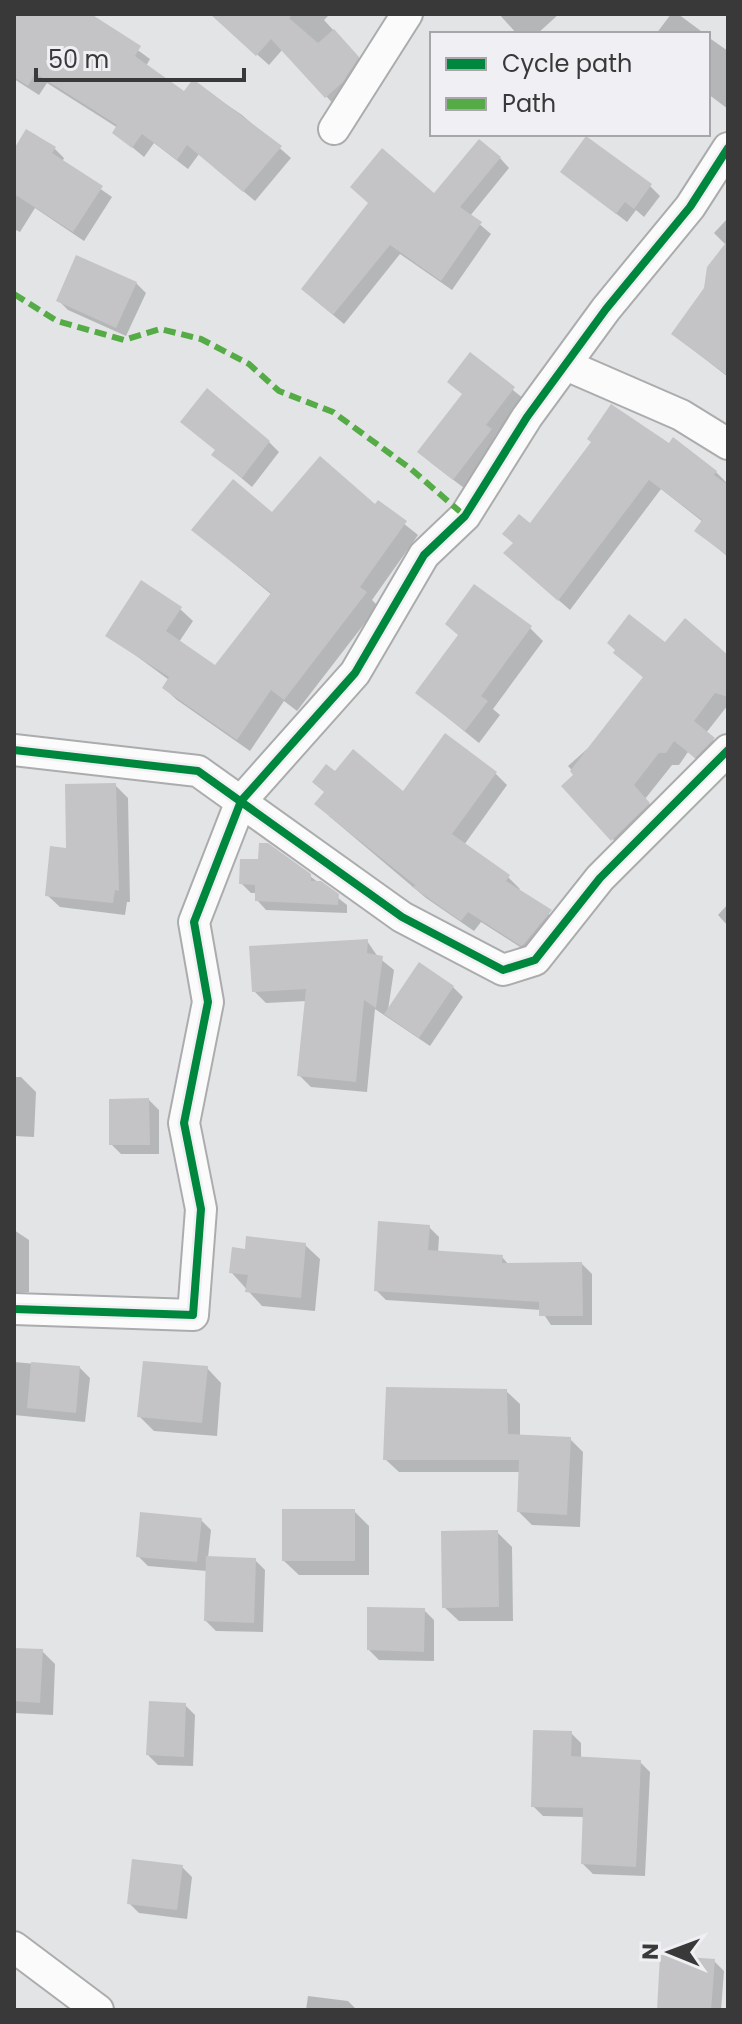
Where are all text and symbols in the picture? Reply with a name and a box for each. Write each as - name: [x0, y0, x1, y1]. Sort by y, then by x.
- scale bar: [36, 32, 244, 82]
- legend: [430, 32, 710, 136]
- text: 50 m: [48, 43, 109, 76]
- text: Cycle path: [502, 47, 632, 80]
- text: Path: [502, 87, 556, 120]
- north arrow: [630, 1912, 710, 1992]
- text: N: [635, 1943, 666, 1960]

